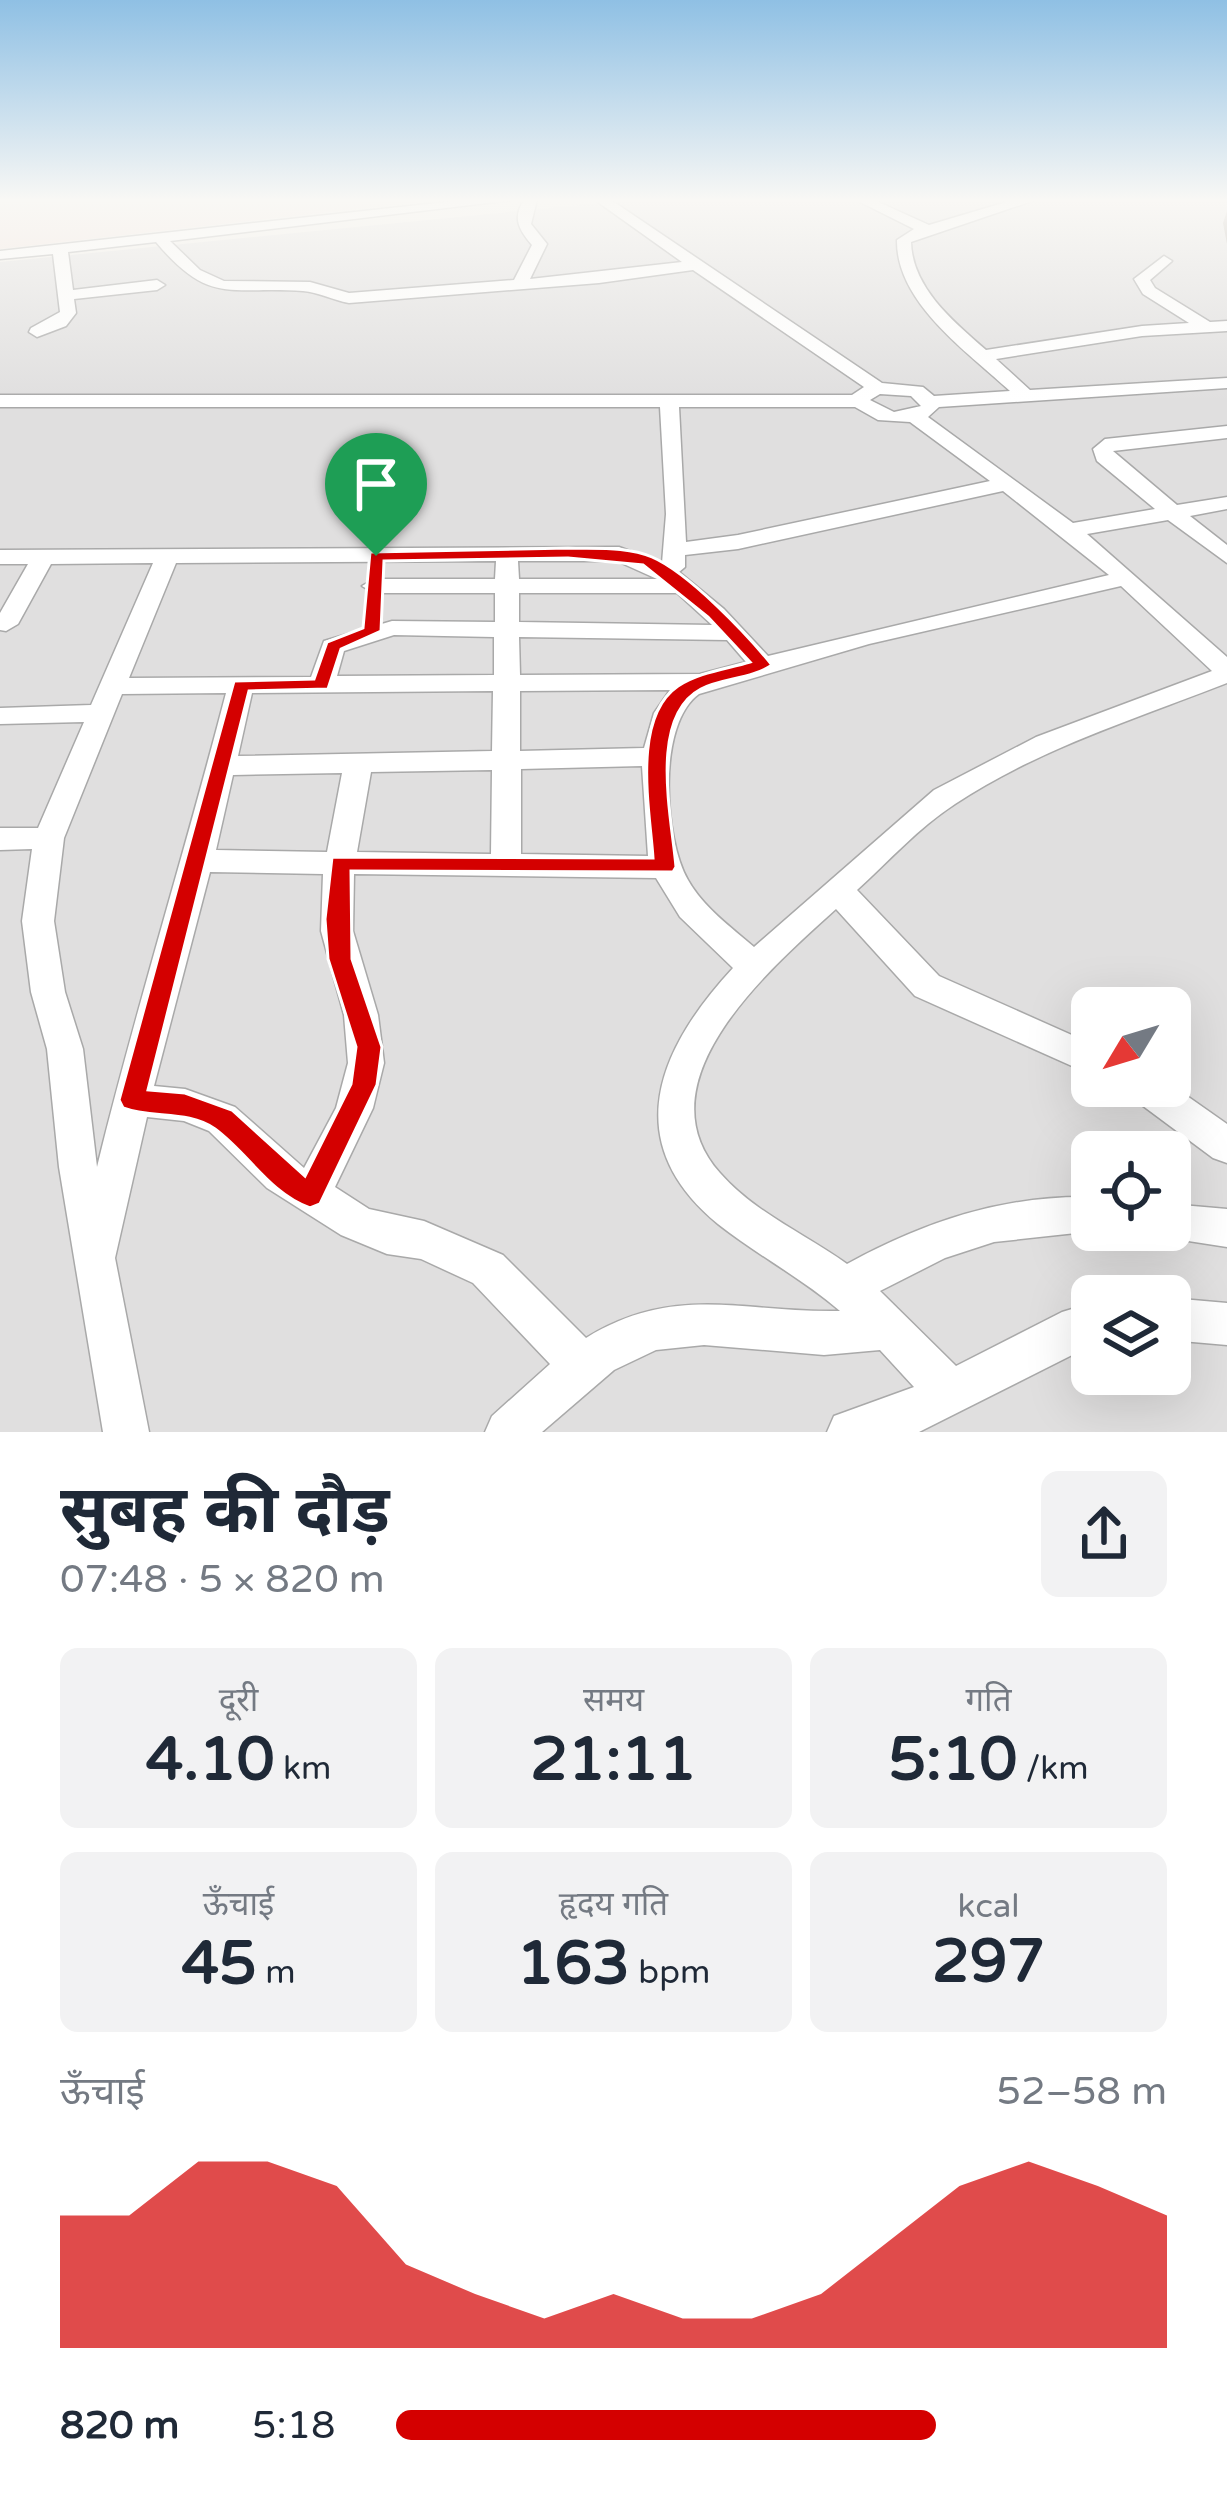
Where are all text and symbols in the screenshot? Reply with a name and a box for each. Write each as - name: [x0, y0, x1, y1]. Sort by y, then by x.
- pin: [325, 433, 427, 556]
- icon: arrive: [343, 451, 409, 517]
- north arrow: [1071, 987, 1191, 1107]
- map controls: [1071, 987, 1191, 1395]
- button: locate: [1071, 1131, 1191, 1251]
- button: layers: [1071, 1275, 1191, 1395]
- text: सुबह की दौड़: [60, 1471, 390, 1551]
- button: share: [1041, 1471, 1167, 1597]
- text: 07:48 · 5 × 820 m: [60, 1556, 385, 1603]
- text: दूरी: [219, 1681, 258, 1720]
- text: समय: [583, 1681, 644, 1720]
- text: गति: [966, 1681, 1011, 1720]
- text: 4.10: [146, 1724, 274, 1796]
- text: 21:11: [530, 1724, 697, 1796]
- text: 5:10: [888, 1724, 1017, 1796]
- text: km: [274, 1749, 331, 1788]
- text: /km: [1017, 1749, 1089, 1788]
- text: ऊँचाई: [203, 1885, 274, 1924]
- text: हृदय गति: [559, 1885, 668, 1924]
- text: kcal: [957, 1887, 1020, 1926]
- text: 297: [932, 1926, 1045, 1998]
- text: 45: [181, 1928, 257, 2000]
- text: 163: [517, 1928, 630, 2000]
- text: m: [257, 1953, 296, 1992]
- text: bpm: [630, 1953, 710, 1992]
- text: ऊँचाई: [60, 2068, 145, 2115]
- text: 52–58 m: [996, 2068, 1167, 2115]
- text: 820 m: [60, 2402, 179, 2449]
- text: 5:18: [252, 2402, 336, 2449]

